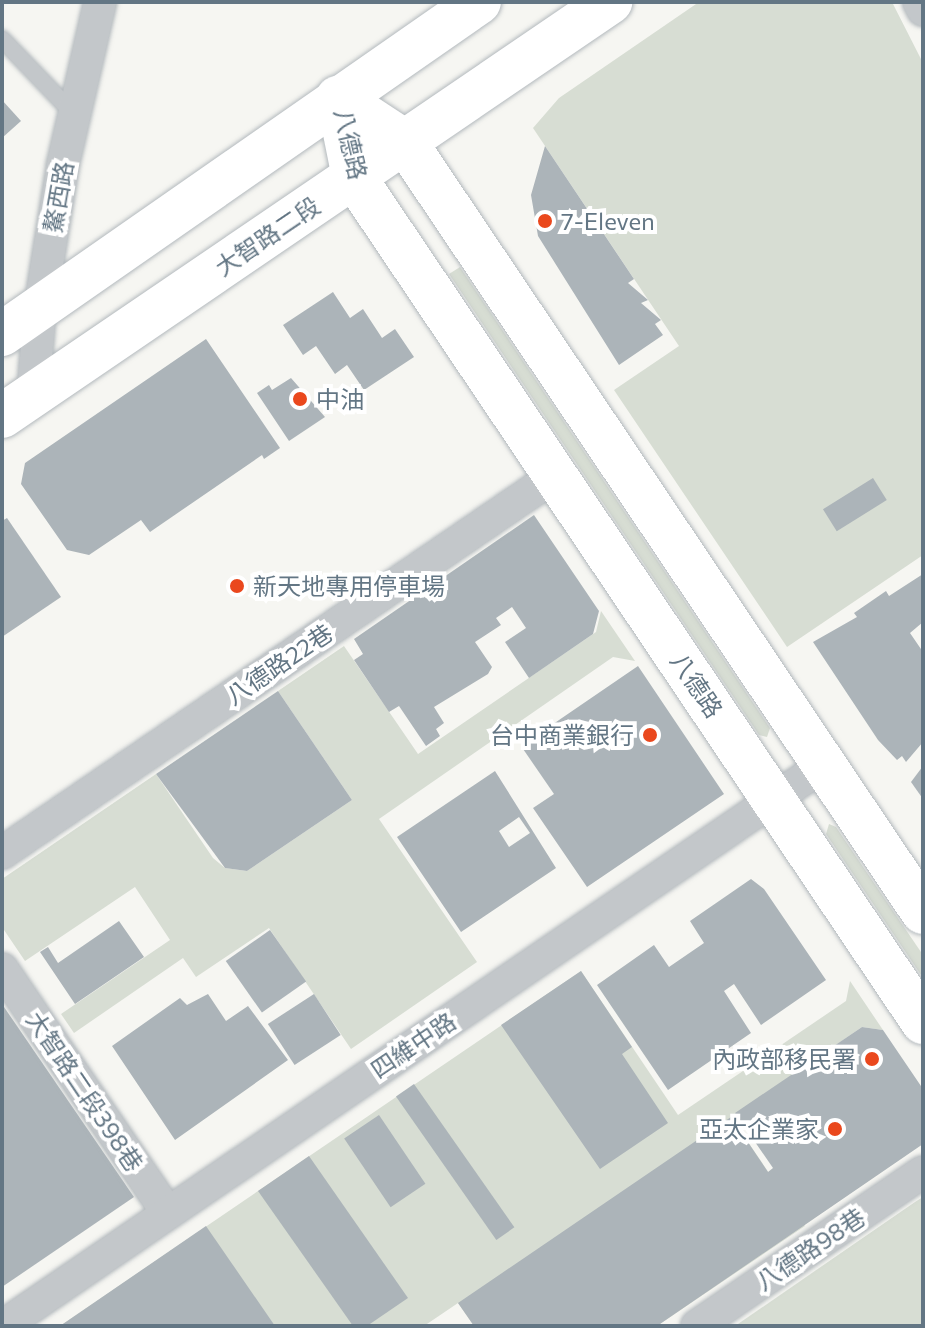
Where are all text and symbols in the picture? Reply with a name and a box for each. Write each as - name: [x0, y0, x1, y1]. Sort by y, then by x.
- street label: 八德路: [329, 106, 373, 182]
- street label: 鰲西路: [38, 159, 78, 235]
- street label: 大智路二段: [209, 191, 325, 281]
- place label: 7-Eleven: [561, 207, 655, 235]
- marker: 7-Eleven: [536, 212, 554, 230]
- place label: 中油: [316, 385, 364, 413]
- marker: 中油: [291, 390, 309, 408]
- place label: 新天地專用停車場: [253, 572, 445, 600]
- marker: 新天地專用停車場: [228, 577, 246, 595]
- street label: 八德路22巷: [220, 618, 338, 710]
- street label: 八德路: [665, 647, 729, 723]
- place label: 台中商業銀行: [490, 721, 634, 749]
- marker: 台中商業銀行: [641, 726, 659, 744]
- street label: 大智路二段398巷: [21, 1006, 149, 1176]
- street label: 四維中路: [365, 1006, 461, 1084]
- place label: 內政部移民署: [712, 1045, 856, 1073]
- marker: 內政部移民署: [863, 1050, 881, 1068]
- place label: 亞太企業家: [699, 1115, 819, 1143]
- marker: 亞太企業家: [826, 1120, 844, 1138]
- street label: 八德路98巷: [750, 1202, 870, 1296]

